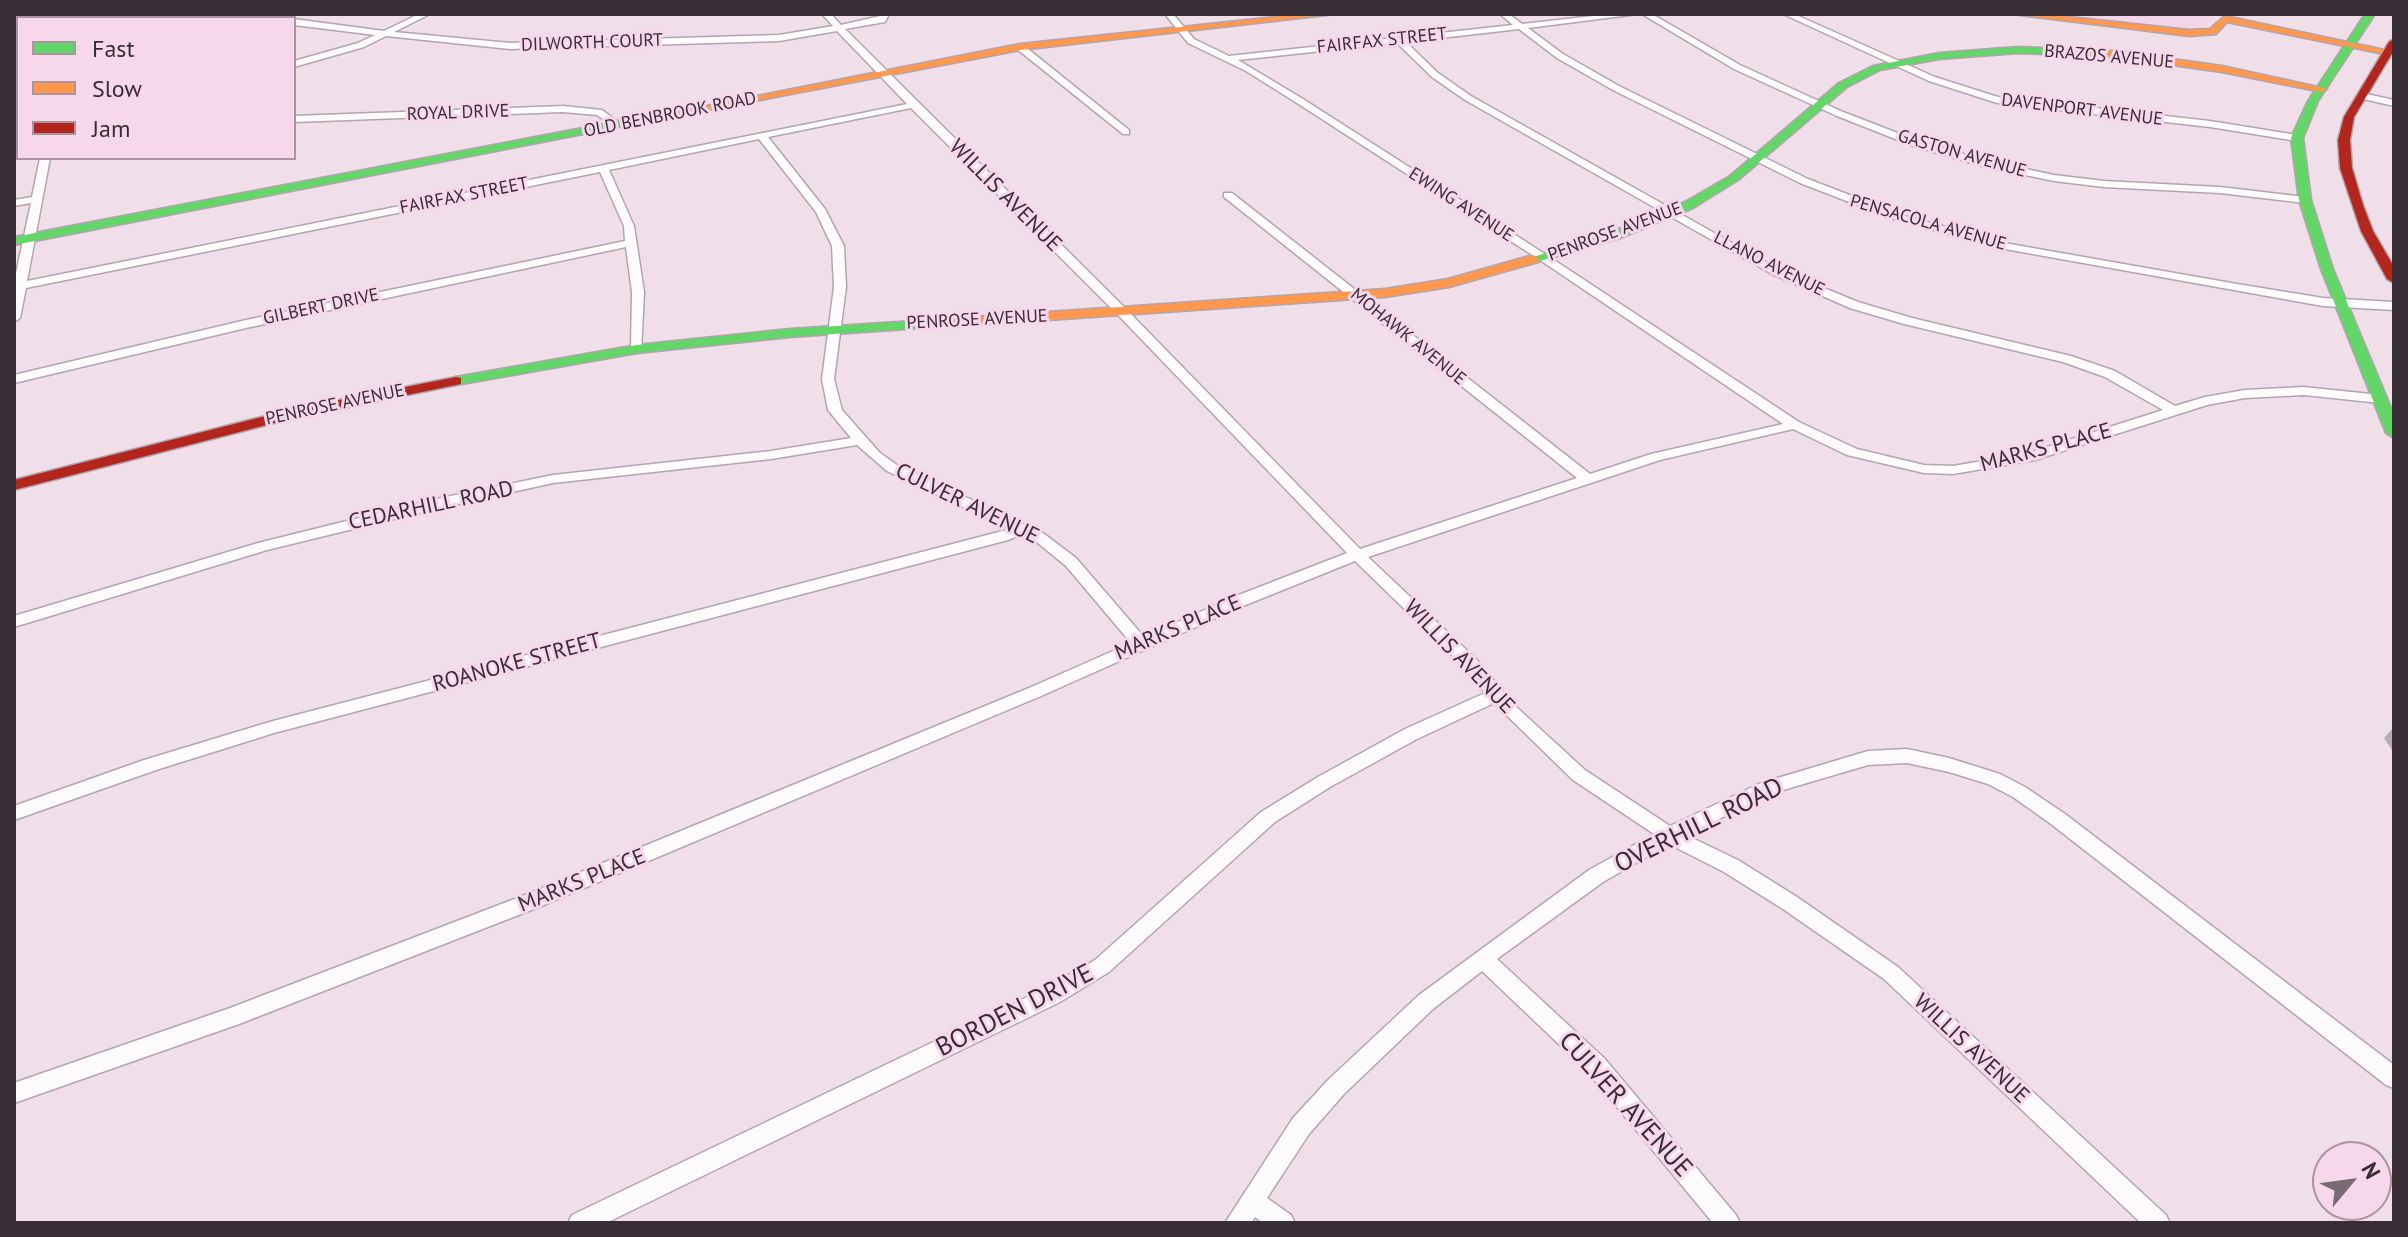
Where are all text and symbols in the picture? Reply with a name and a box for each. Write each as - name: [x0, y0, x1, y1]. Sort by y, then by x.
- legend: [16, 16, 296, 160]
- street label: FAIRFAX STREET: [1316, 23, 1448, 59]
- street label: DILWORTH COURT: [521, 30, 663, 56]
- text: Fast: [92, 33, 135, 64]
- street label: BRAZOS AVENUE: [2043, 41, 2175, 73]
- text: Slow: [92, 73, 142, 104]
- street label: OLD BENBROOK ROAD: [582, 88, 758, 142]
- street label: DAVENPORT AVENUE: [2000, 89, 2164, 131]
- street label: ROYAL DRIVE: [406, 100, 510, 126]
- text: Jam: [92, 113, 130, 144]
- street label: GASTON AVENUE: [1895, 125, 2029, 183]
- street label: WILLIS AVENUE: [943, 134, 1067, 258]
- street label: EWING AVENUE: [1404, 163, 1518, 247]
- street label: FAIRFAX STREET: [398, 173, 530, 219]
- street label: PENSACOLA AVENUE: [1847, 190, 2009, 256]
- street label: PENROSE AVENUE: [1545, 198, 1685, 266]
- street label: LLANO AVENUE: [1710, 227, 1828, 301]
- street label: GILBERT DRIVE: [261, 284, 381, 330]
- street label: MOHAWK AVENUE: [1346, 284, 1470, 390]
- street label: PENROSE AVENUE: [906, 306, 1048, 334]
- street label: PENROSE AVENUE: [264, 380, 406, 430]
- street label: MARKS PLACE: [1977, 418, 2115, 478]
- street label: CULVER AVENUE: [891, 458, 1043, 550]
- street label: CEDARHILL ROAD: [346, 476, 516, 536]
- street label: MARKS PLACE: [1111, 590, 1245, 666]
- street label: WILLIS AVENUE: [1398, 594, 1520, 720]
- street label: ROANOKE STREET: [430, 628, 604, 698]
- street label: OVERHILL ROAD: [1610, 772, 1788, 880]
- street label: MARKS PLACE: [515, 844, 649, 918]
- street label: BORDEN DRIVE: [931, 958, 1099, 1064]
- street label: WILLIS AVENUE: [1908, 989, 2034, 1109]
- street label: CULVER AVENUE: [1552, 1026, 1698, 1184]
- north arrow: [2312, 1141, 2392, 1221]
- text: N: [2355, 1157, 2387, 1183]

